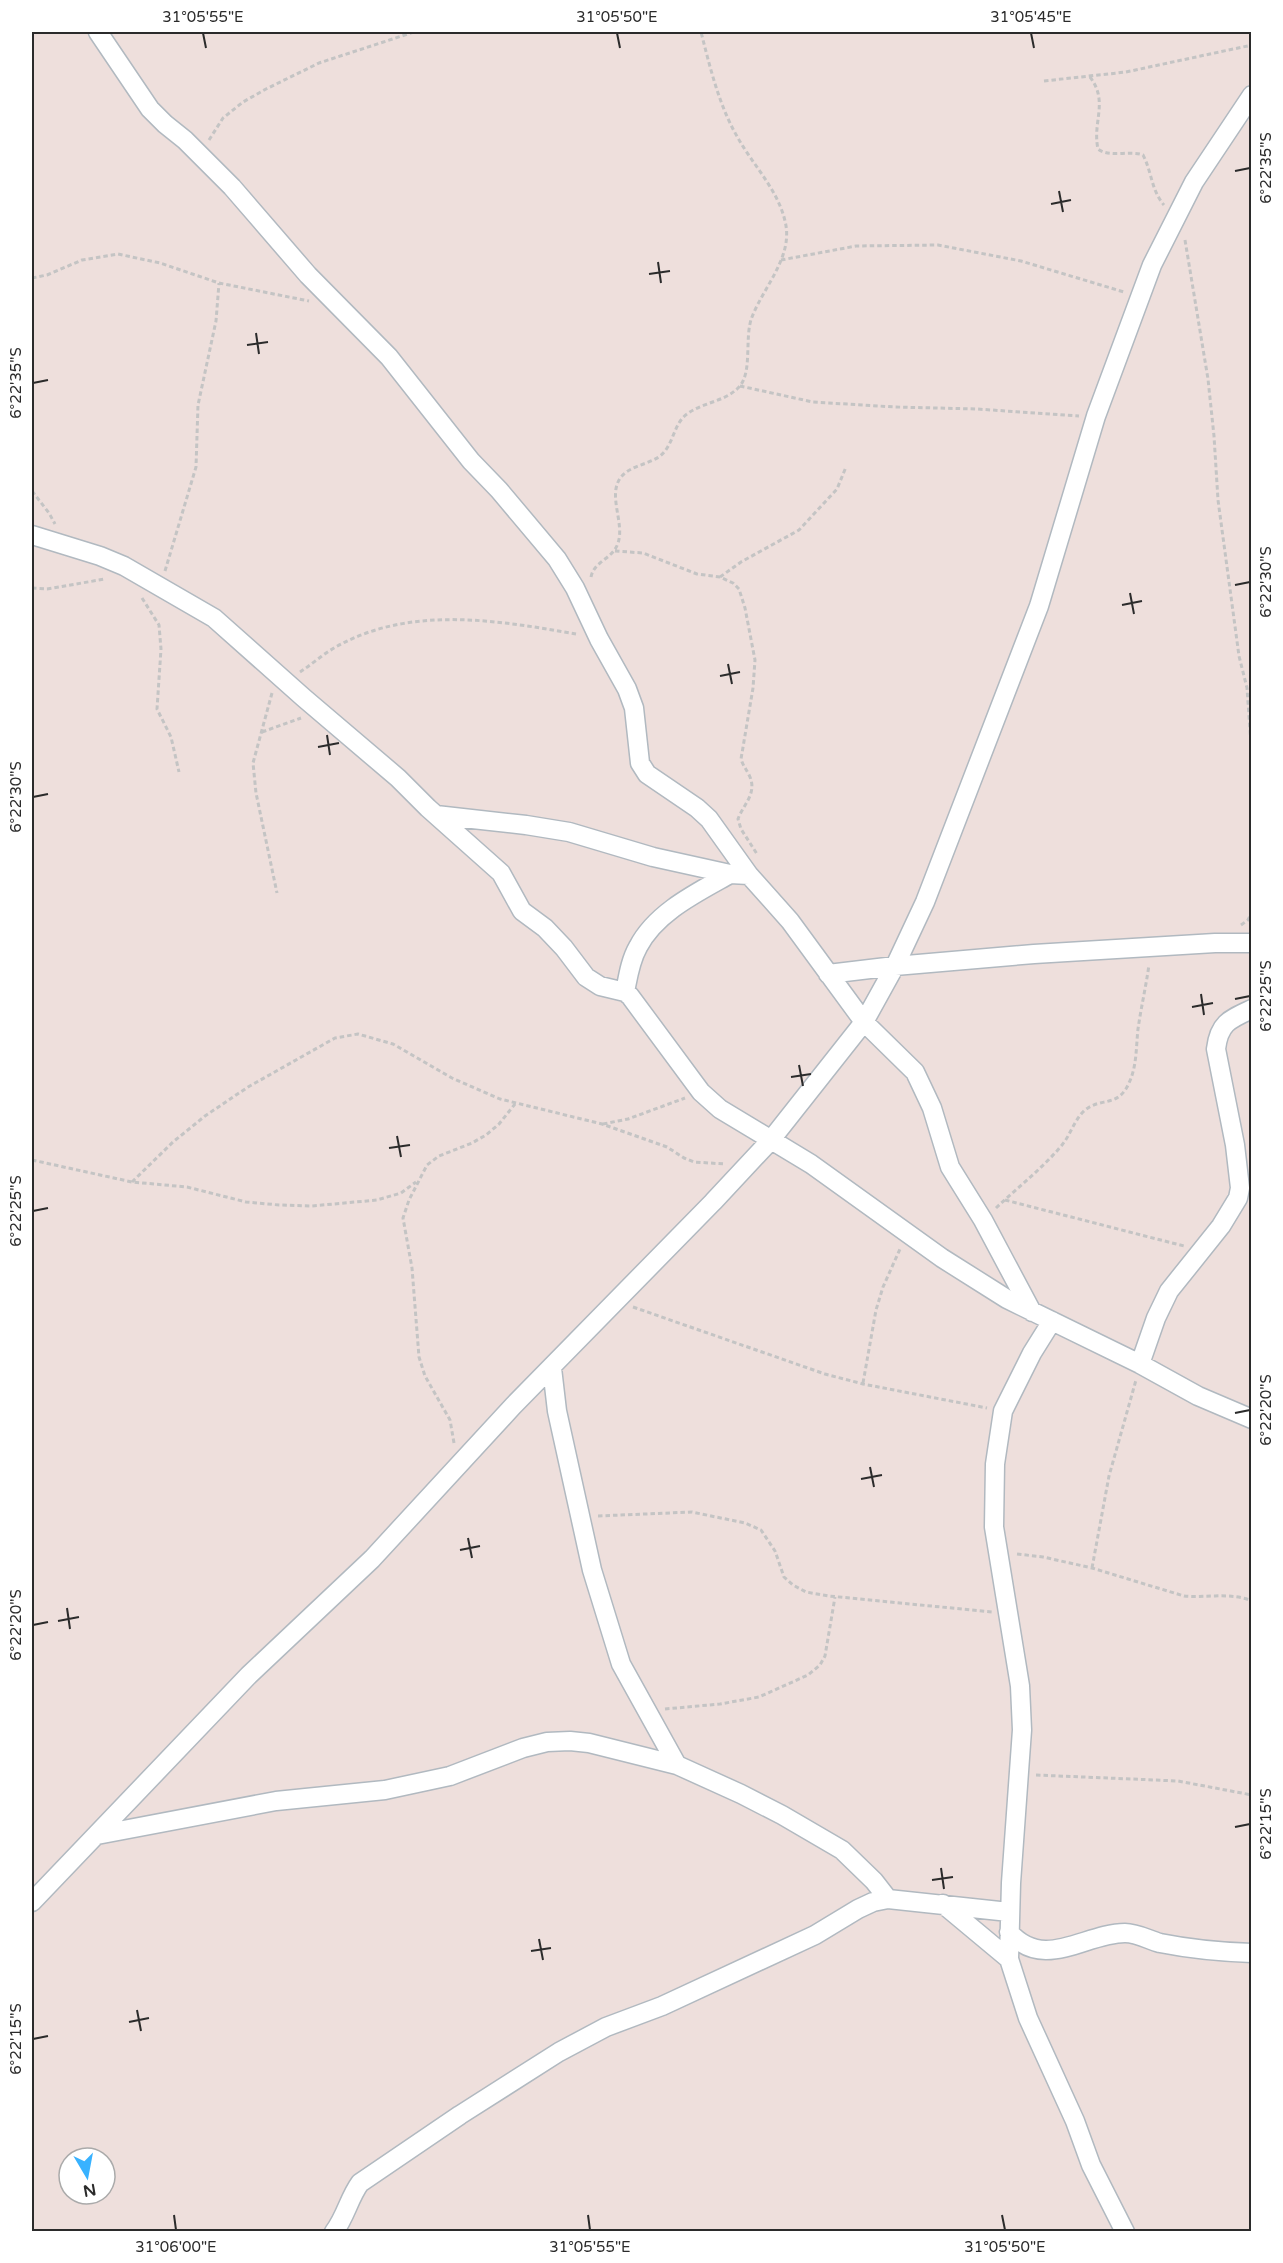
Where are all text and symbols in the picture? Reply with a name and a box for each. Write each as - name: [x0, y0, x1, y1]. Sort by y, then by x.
- text: 31°05'55"E: [162, 8, 244, 26]
- text: 31°05'50"E: [576, 8, 658, 26]
- text: 31°05'45"E: [990, 8, 1072, 26]
- text: 6°22'35"S: [1257, 132, 1275, 204]
- text: 6°22'35"S: [7, 347, 25, 419]
- text: 6°22'30"S: [1257, 546, 1275, 618]
- text: 6°22'30"S: [7, 761, 25, 833]
- text: 6°22'25"S: [1257, 960, 1275, 1032]
- text: 6°22'25"S: [7, 1175, 25, 1247]
- text: 6°22'20"S: [1257, 1374, 1275, 1446]
- text: 6°22'20"S: [7, 1589, 25, 1661]
- text: 6°22'15"S: [1257, 1788, 1275, 1860]
- text: 6°22'15"S: [7, 2003, 25, 2075]
- north arrow: [57, 2146, 117, 2206]
- text: N: [81, 2179, 97, 2201]
- text: 31°06'00"E: [135, 2238, 217, 2256]
- text: 31°05'55"E: [549, 2238, 631, 2256]
- text: 31°05'50"E: [964, 2238, 1046, 2256]

